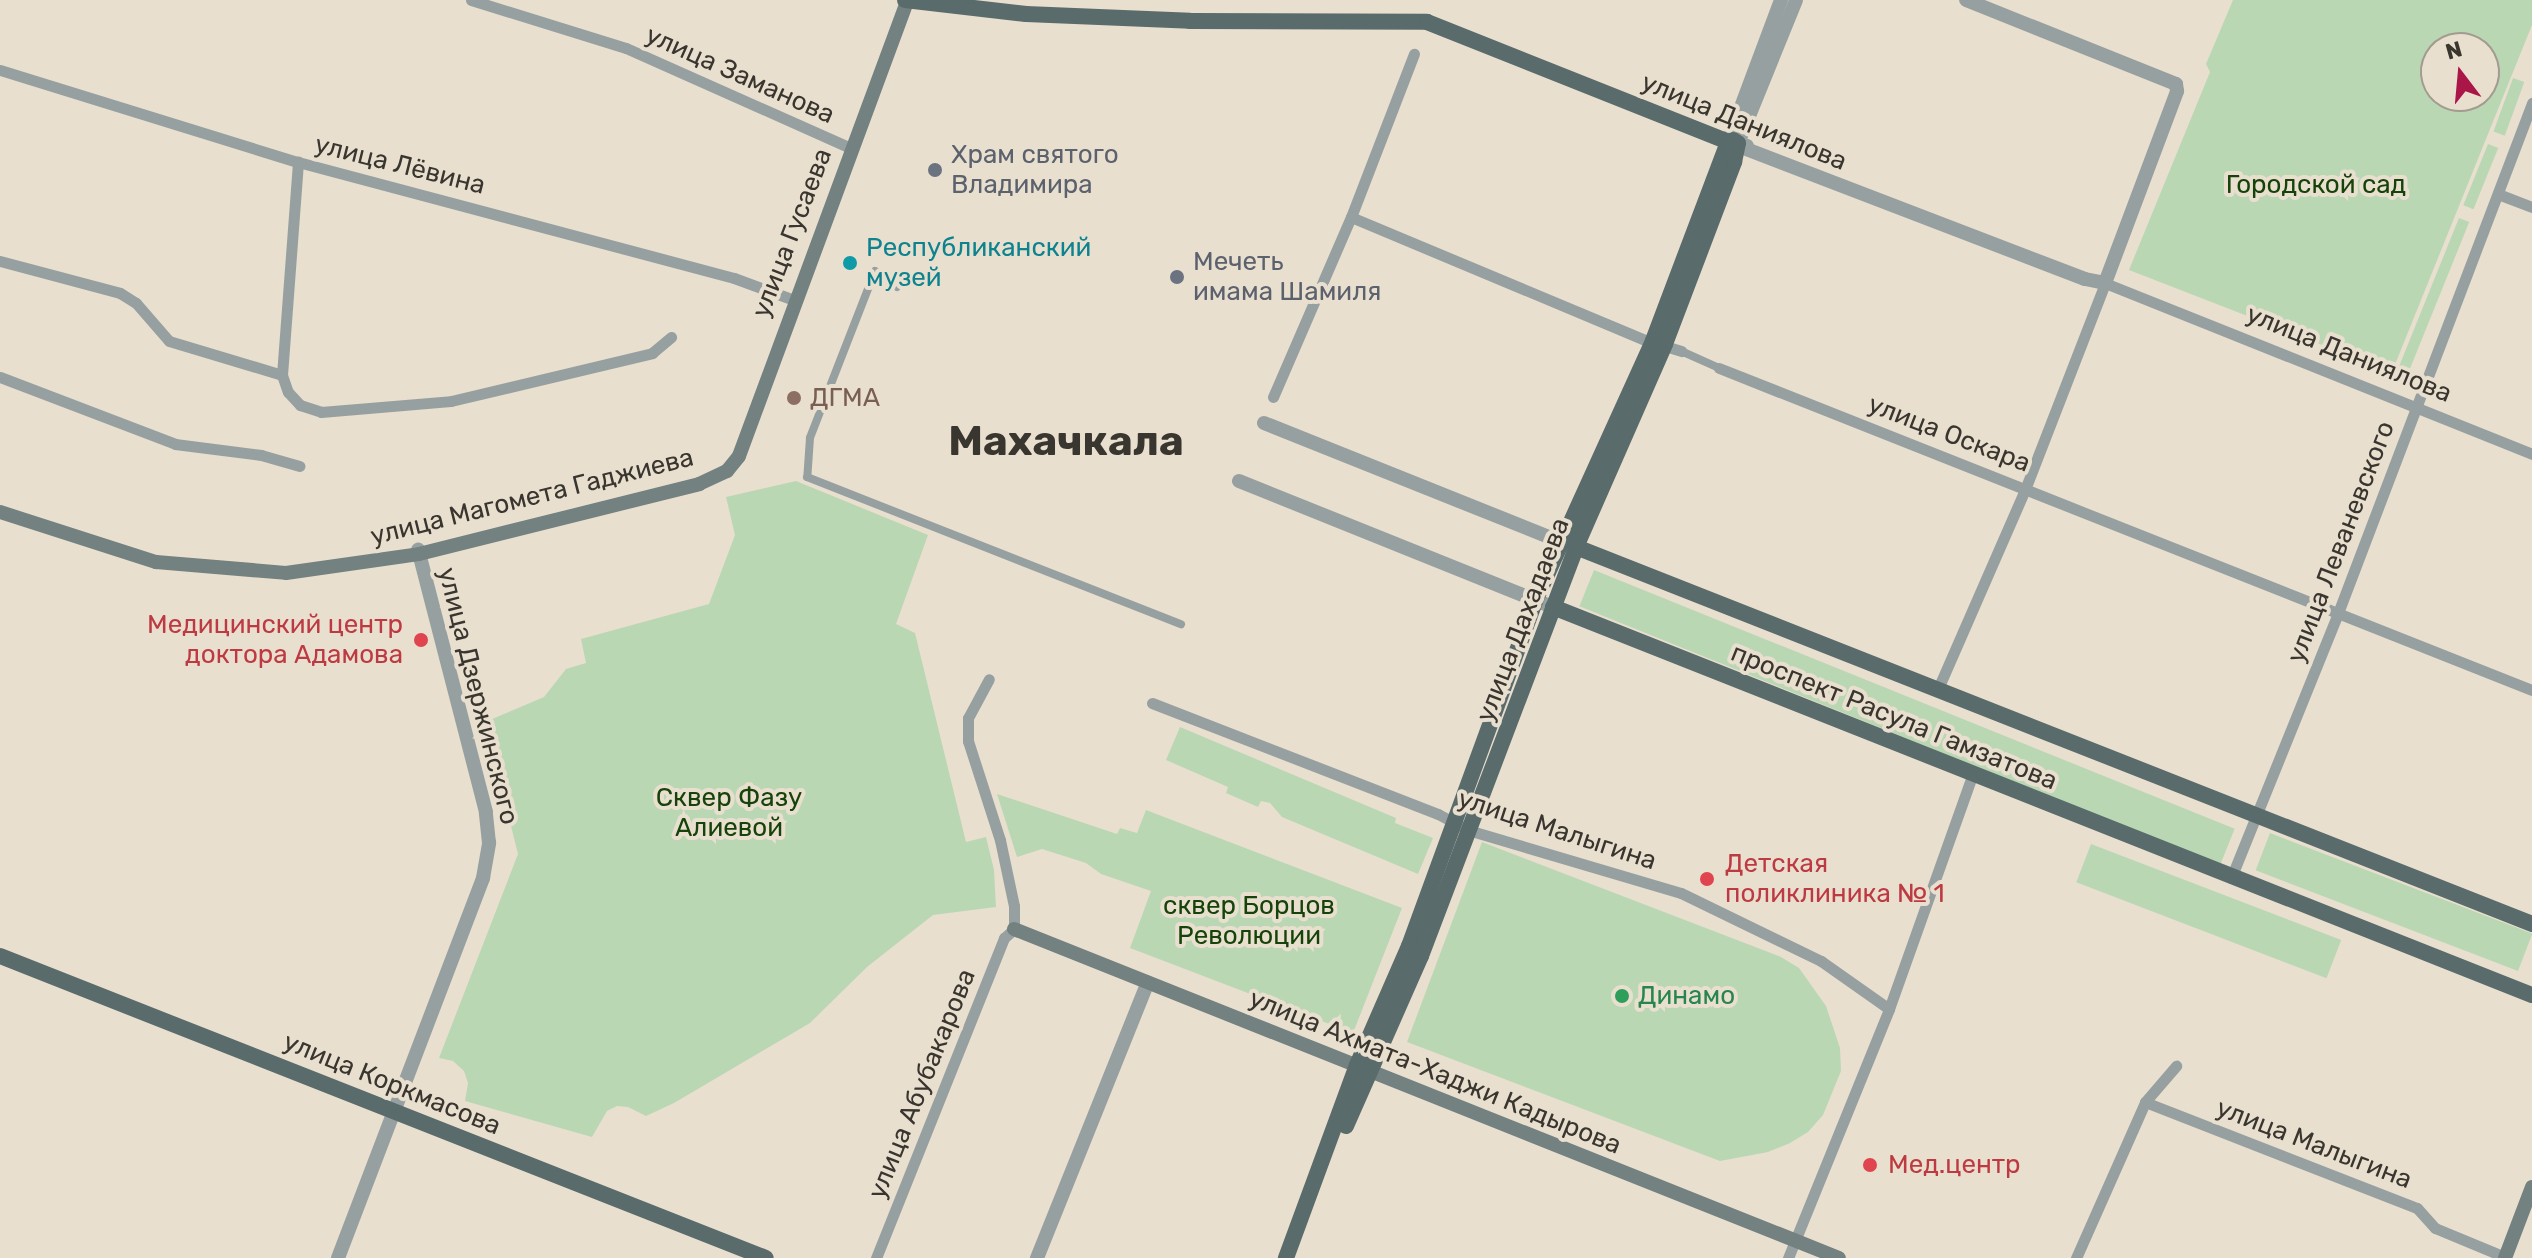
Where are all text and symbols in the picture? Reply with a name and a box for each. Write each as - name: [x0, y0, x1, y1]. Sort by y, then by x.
- street label: улица Заманова: [641, 19, 839, 131]
- north arrow: [2420, 32, 2500, 112]
- text: N: [2442, 35, 2465, 66]
- street label: улица Даниялова: [1637, 67, 1851, 177]
- street label: улица Лёвина: [311, 129, 489, 201]
- place label: Храм святого Владимира: [951, 139, 1119, 200]
- street label: улица Гусаева: [745, 144, 839, 322]
- marker: Храм святого Владимира: [926, 161, 944, 179]
- park label: Городской сад: [2226, 169, 2406, 201]
- place label: Республиканский музей: [866, 232, 1091, 294]
- place label: Мечеть имама Шамиля: [1193, 246, 1381, 308]
- marker: Республиканский музей: [841, 254, 859, 272]
- marker: Мечеть имама Шамиля: [1168, 268, 1186, 286]
- street label: улица Даниялова: [2242, 299, 2456, 409]
- place label: ДГМА: [810, 382, 880, 414]
- marker: ДГМА: [785, 389, 803, 407]
- street label: улица Оскара: [1863, 389, 2035, 479]
- district label: Махачкала: [948, 416, 1184, 466]
- street label: улица Леваневского: [2280, 417, 2402, 667]
- street label: улица Магомета Гаджиева: [367, 442, 697, 552]
- street label: улица Дахадаева: [1470, 514, 1576, 726]
- street label: улица Дзержинского: [431, 564, 525, 828]
- place label: Медицинский центр доктора Адамова: [147, 609, 403, 670]
- marker: Медицинский центр доктора Адамова: [410, 629, 432, 651]
- street label: проспект Расула Гамзатова: [1726, 637, 2062, 797]
- park label: Сквер Фазу Алиевой: [656, 782, 802, 844]
- street label: улица Малыгина: [1454, 783, 1660, 877]
- place label: Детская поликлиника № 1: [1725, 848, 1945, 910]
- marker: Детская поликлиника № 1: [1696, 868, 1718, 890]
- park label: сквер Борцов Революции: [1163, 890, 1335, 952]
- street label: улица Абубакарова: [862, 965, 982, 1203]
- place label: Динамо: [1638, 980, 1735, 1012]
- street label: улица Ахмата-Хаджи Кадырова: [1244, 983, 1626, 1161]
- marker: Динамо: [1613, 987, 1631, 1005]
- street label: улица Коркмасова: [279, 1026, 505, 1142]
- street label: улица Малыгина: [2212, 1092, 2416, 1196]
- place label: Мед.центр: [1888, 1149, 2021, 1181]
- marker: Мед.центр: [1859, 1154, 1881, 1176]

